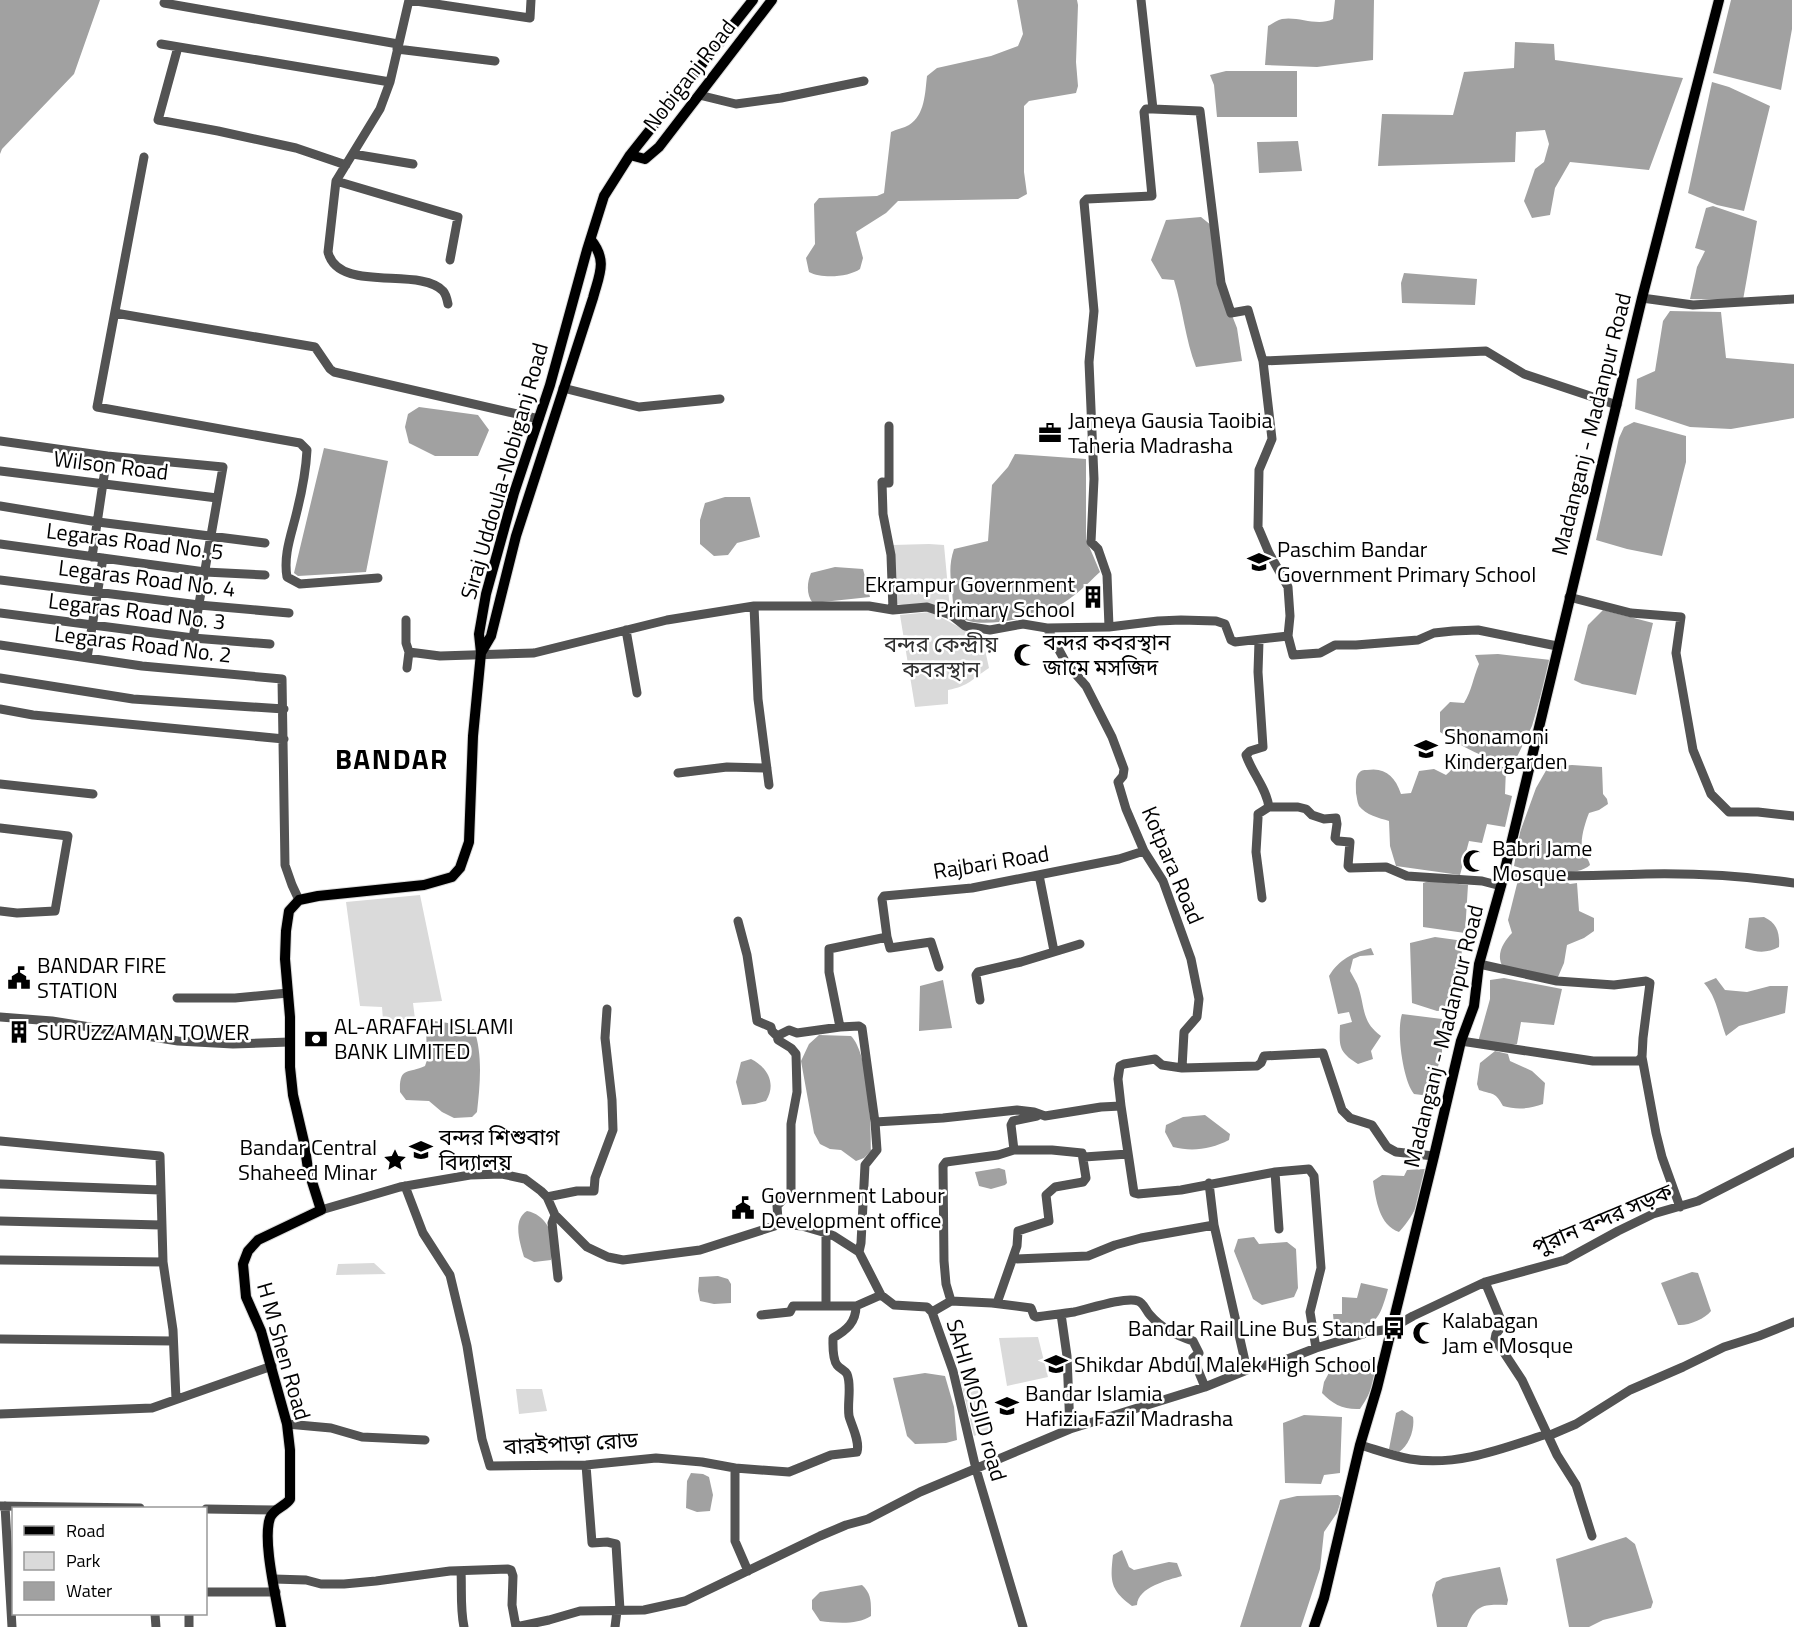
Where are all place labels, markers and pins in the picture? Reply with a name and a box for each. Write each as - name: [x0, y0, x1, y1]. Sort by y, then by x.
- place label: Jameya Gausia Taoibia Taheria Madrasha: [1068, 403, 1273, 462]
- office icon: Jameya Gausia Taoibia Taheria Madrasha: [1037, 420, 1063, 446]
- place label: Paschim Bandar Government Primary School: [1277, 532, 1536, 591]
- school or university icon: Paschim Bandar Government Primary School: [1246, 549, 1272, 575]
- place label: Ekrampur Government Primary School: [865, 567, 1075, 626]
- building icon: Ekrampur Government Primary School: [1080, 584, 1106, 610]
- place label: বন্দর কবরস্থান জামে মসজিদ: [1042, 625, 1171, 684]
- mosque icon: বন্দর কবরস্থান জামে মসজিদ: [1012, 642, 1038, 668]
- place label: Shonamoni Kindergarden: [1444, 719, 1568, 778]
- school or university icon: Shonamoni Kindergarden: [1413, 736, 1439, 762]
- place label: Babri Jame Mosque: [1492, 831, 1592, 890]
- mosque icon: Babri Jame Mosque: [1461, 848, 1487, 874]
- place label: BANDAR FIRE STATION: [37, 948, 166, 1007]
- public building icon: BANDAR FIRE STATION: [6, 965, 32, 991]
- place label: AL-ARAFAH ISLAMI BANK LIMITED: [334, 1009, 514, 1068]
- place label: SURUZZAMAN TOWER: [37, 1015, 250, 1049]
- building icon: SURUZZAMAN TOWER: [6, 1019, 32, 1045]
- bank icon: AL-ARAFAH ISLAMI BANK LIMITED: [303, 1026, 329, 1052]
- place label: বন্দর শিশুবাগ বিদ্যালয়: [438, 1120, 560, 1179]
- place label: Bandar Central Shaheed Minar: [238, 1130, 377, 1189]
- school or university icon: বন্দর শিশুবাগ বিদ্যালয়: [408, 1137, 434, 1163]
- place icon: Bandar Central Shaheed Minar: [382, 1147, 408, 1173]
- place label: Government Labour Development office: [761, 1178, 945, 1237]
- public building icon: Government Labour Development office: [730, 1195, 756, 1221]
- place label: Kalabagan Jam e Mosque: [1442, 1303, 1573, 1362]
- place label: Bandar Rail Line Bus Stand: [1128, 1311, 1376, 1345]
- bus stop icon: Bandar Rail Line Bus Stand: [1381, 1315, 1407, 1341]
- mosque icon: Kalabagan Jam e Mosque: [1411, 1320, 1437, 1346]
- place label: Shikdar Abdul Malek High School: [1074, 1347, 1376, 1381]
- school or university icon: Shikdar Abdul Malek High School: [1043, 1351, 1069, 1377]
- place label: Bandar Islamia Hafizia Fazil Madrasha: [1025, 1376, 1233, 1435]
- school or university icon: Bandar Islamia Hafizia Fazil Madrasha: [994, 1393, 1020, 1419]

